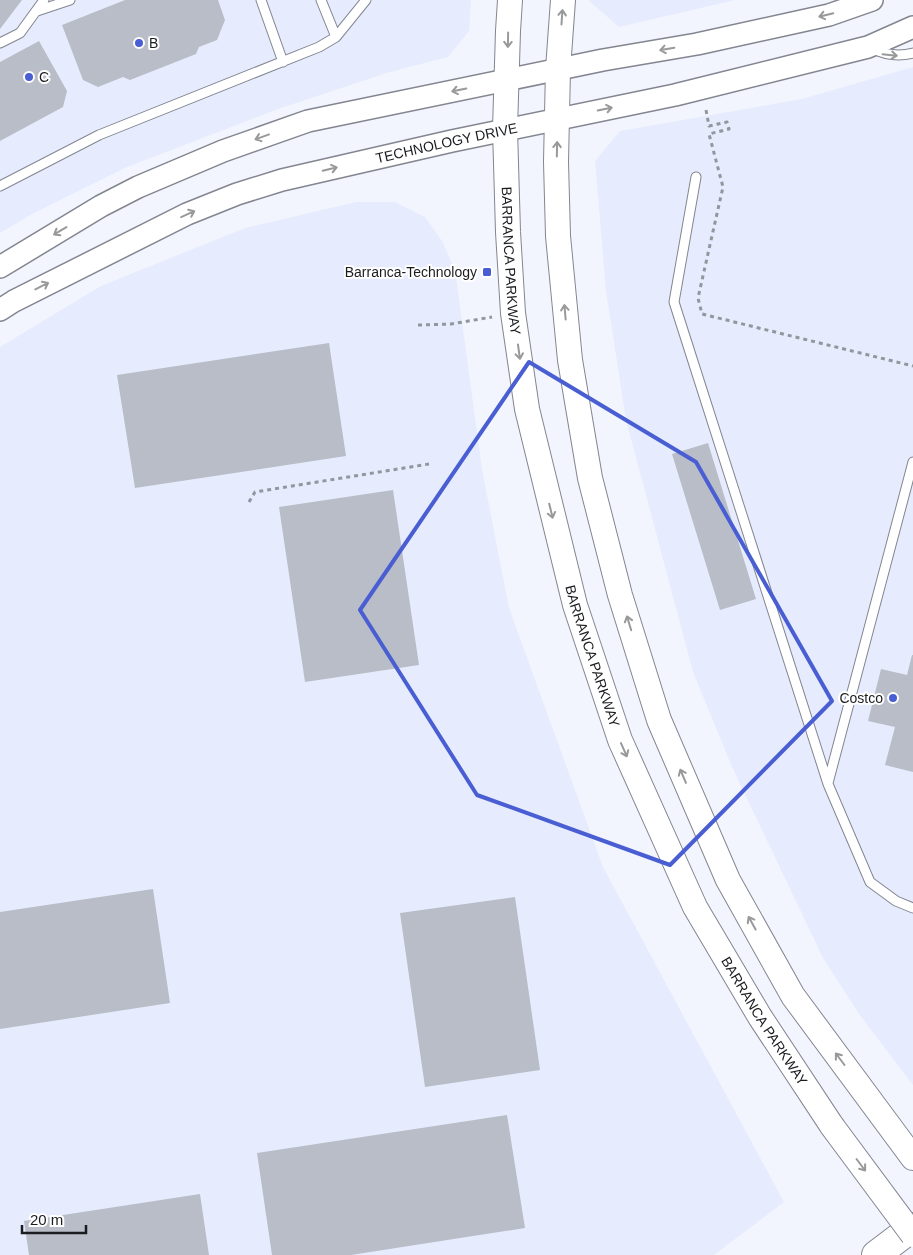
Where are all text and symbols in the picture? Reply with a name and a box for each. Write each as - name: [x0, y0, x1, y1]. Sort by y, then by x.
- one-way arrow: [557, 10, 566, 26]
- one-way arrow: [818, 11, 834, 20]
- one-way arrow: [503, 32, 512, 48]
- place label: B: [149, 35, 158, 51]
- marker: B: [133, 37, 145, 49]
- one-way arrow: [659, 45, 675, 55]
- one-way arrow: [882, 50, 898, 59]
- place label: C: [39, 69, 49, 85]
- marker: C: [23, 71, 35, 83]
- one-way arrow: [451, 86, 467, 95]
- one-way arrow: [597, 104, 613, 113]
- street label: TECHNOLOGY DRIVE: [374, 120, 519, 166]
- one-way arrow: [254, 133, 270, 143]
- one-way arrow: [552, 142, 562, 158]
- one-way arrow: [321, 164, 337, 173]
- street label: BARRANCA PARKWAY: [499, 186, 524, 337]
- one-way arrow: [180, 208, 195, 218]
- one-way arrow: [53, 227, 67, 237]
- place label: Barranca-Technology: [345, 264, 477, 280]
- marker: Barranca-Technology: [481, 266, 493, 278]
- one-way arrow: [34, 281, 49, 290]
- one-way arrow: [561, 304, 570, 320]
- one-way arrow: [514, 344, 524, 360]
- one-way arrow: [547, 503, 556, 519]
- street label: BARRANCA PARKWAY: [562, 583, 623, 730]
- one-way arrow: [624, 616, 633, 632]
- place label: Costco: [839, 690, 883, 706]
- marker: Costco: [887, 692, 899, 704]
- one-way arrow: [620, 742, 630, 757]
- one-way arrow: [678, 769, 687, 784]
- one-way arrow: [747, 916, 757, 931]
- street label: BARRANCA PARKWAY: [718, 954, 811, 1089]
- one-way arrow: [835, 1052, 845, 1066]
- one-way arrow: [856, 1158, 866, 1172]
- scale bar: [22, 1202, 86, 1234]
- text: 20 m: [30, 1211, 63, 1228]

